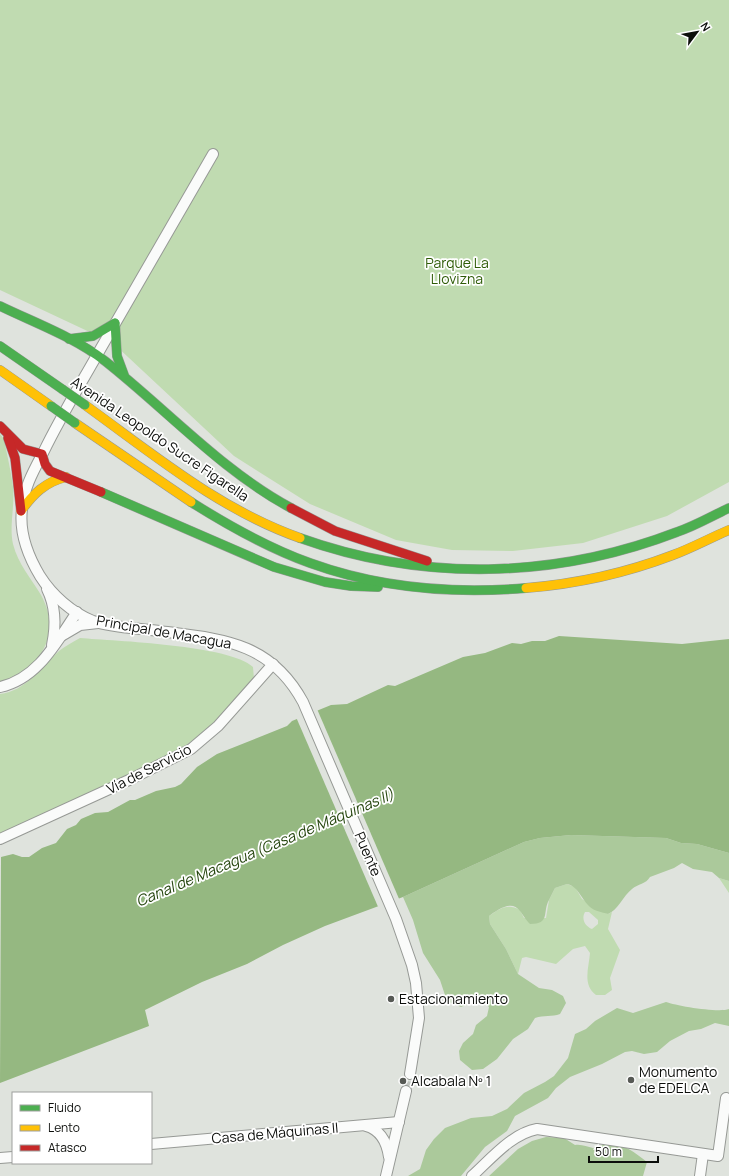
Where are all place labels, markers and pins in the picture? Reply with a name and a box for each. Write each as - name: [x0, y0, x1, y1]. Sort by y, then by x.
- place label: Estacionamiento: [399, 989, 508, 1008]
- marker: Estacionamiento: [386, 994, 396, 1004]
- place label: Monumento de EDELCA: [639, 1062, 717, 1097]
- place label: Alcabala Nº 1: [411, 1071, 491, 1090]
- marker: Monumento de EDELCA: [626, 1075, 636, 1085]
- marker: Alcabala Nº 1: [398, 1076, 408, 1086]

